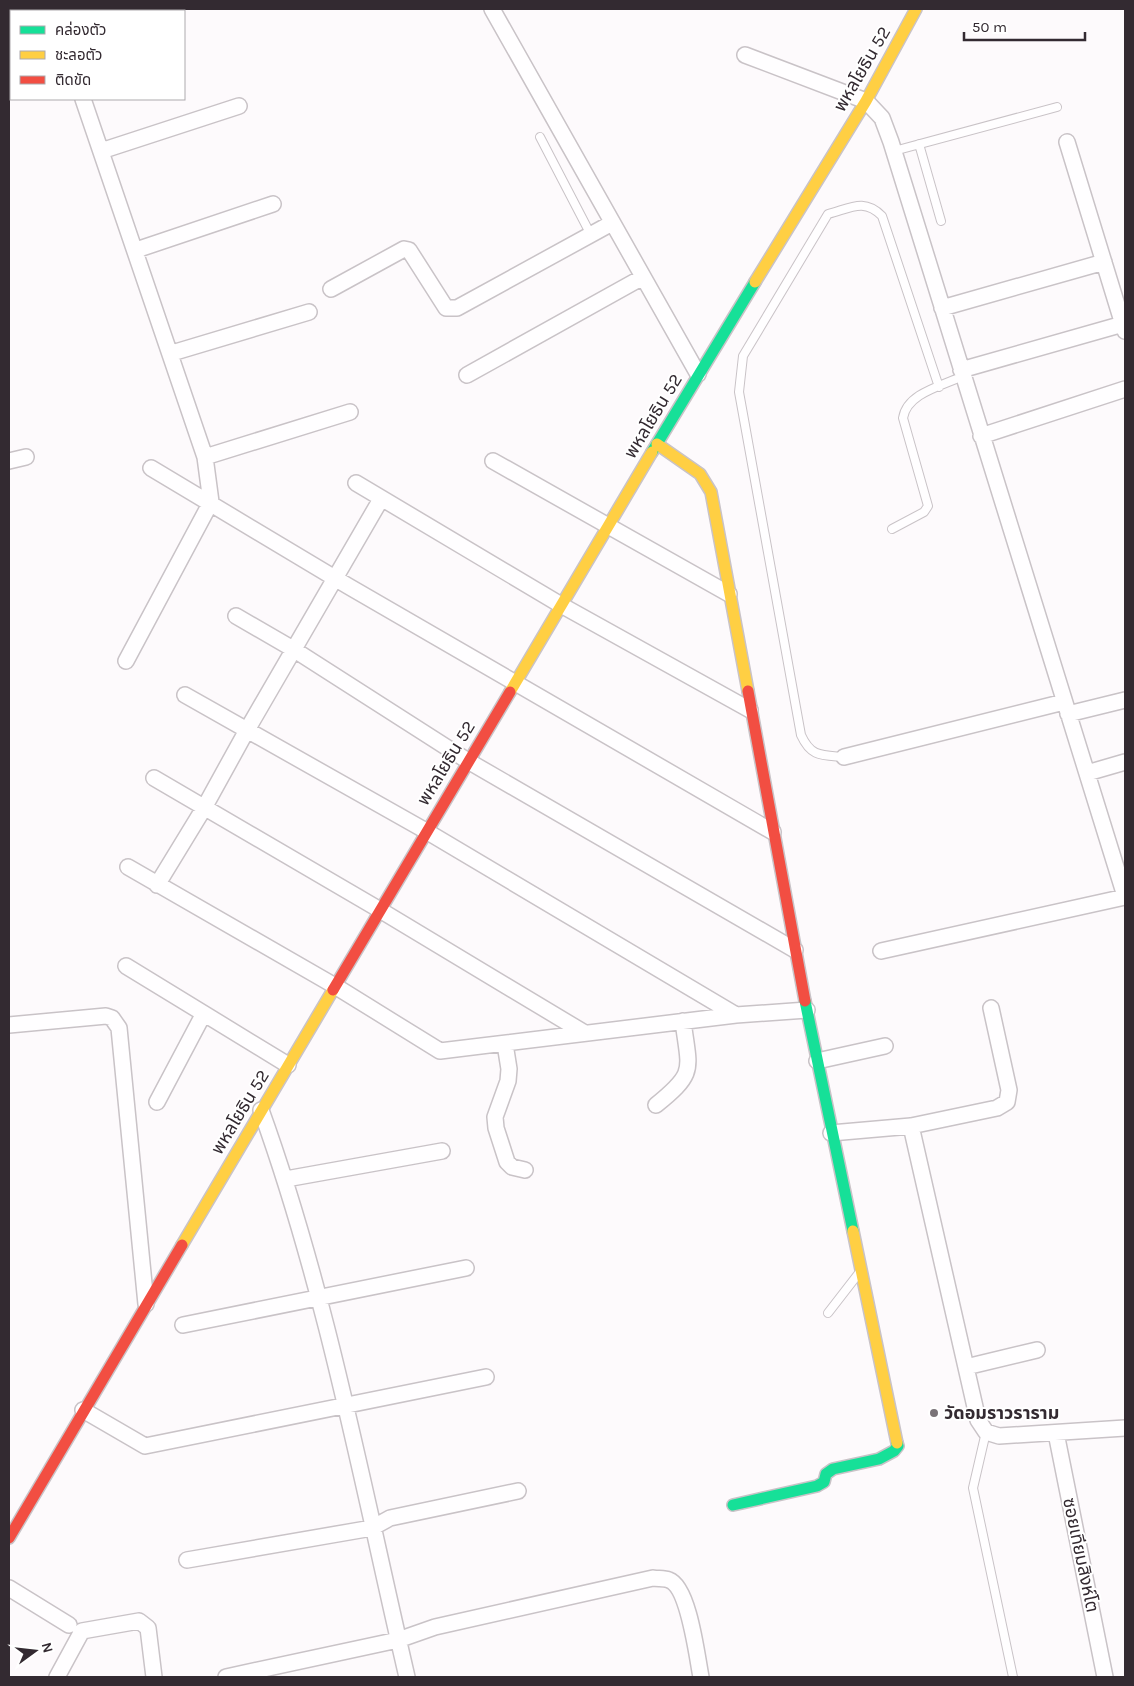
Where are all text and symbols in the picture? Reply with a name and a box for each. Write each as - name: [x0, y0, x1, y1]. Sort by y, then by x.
- legend: [10, 10, 185, 100]
- scale bar: [964, 10, 1085, 42]
- text: 50 m: [972, 18, 1007, 36]
- text: คล่องตัว: [55, 21, 106, 39]
- street label: พหลโยธิน 52: [829, 22, 895, 116]
- text: ชะลอตัว: [55, 46, 102, 64]
- text: ติดขัด: [55, 71, 91, 89]
- street label: พหลโยธิน 52: [619, 370, 687, 462]
- street label: พหลโยธิน 52: [412, 717, 480, 809]
- street label: พหลโยธิน 52: [206, 1066, 274, 1158]
- place label: วัดอมราวราราม: [944, 1402, 1059, 1424]
- marker: วัดอมราวราราม: [928, 1407, 940, 1419]
- street label: ซอยเทียมสิงห์โต: [1058, 1496, 1104, 1614]
- north arrow: [10, 1626, 60, 1676]
- text: N: [38, 1641, 57, 1655]

